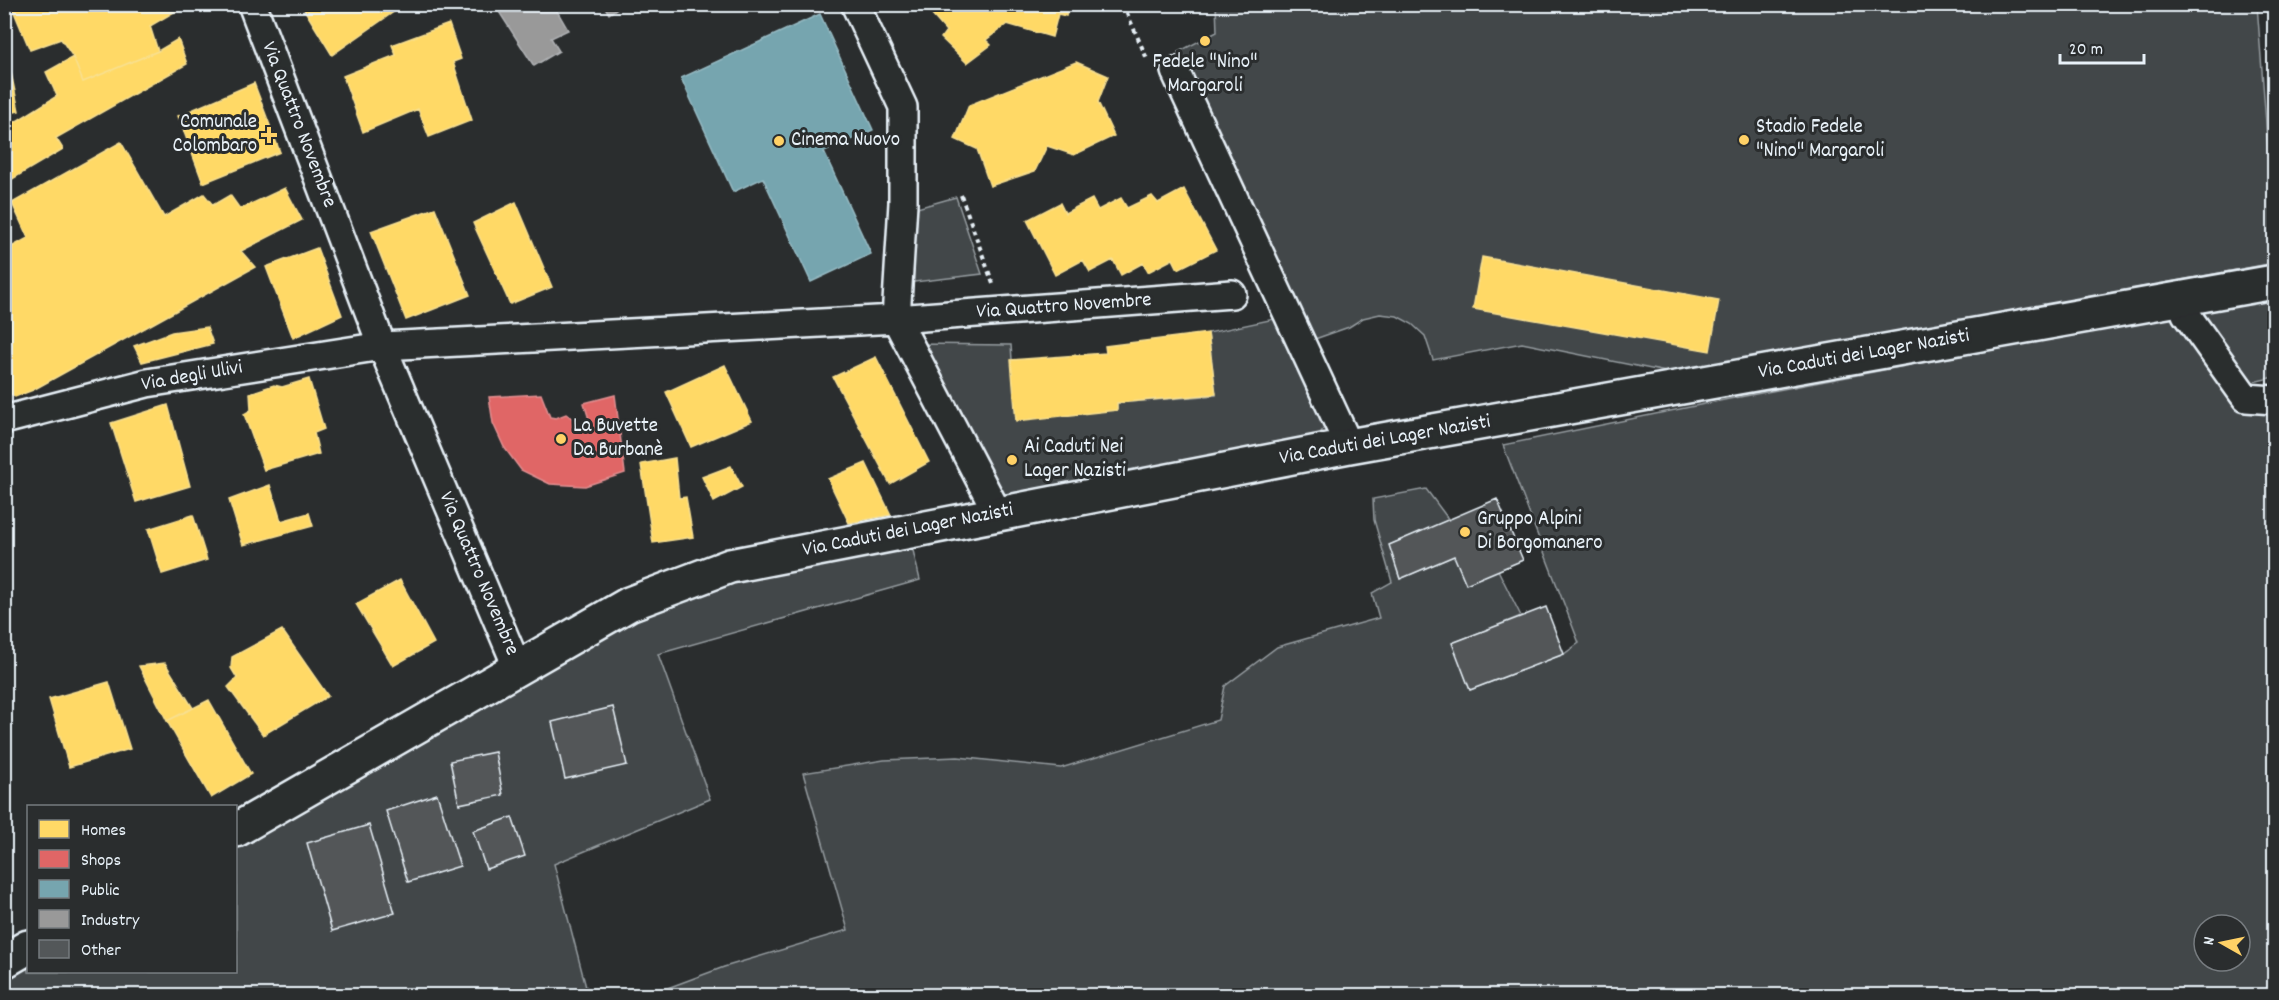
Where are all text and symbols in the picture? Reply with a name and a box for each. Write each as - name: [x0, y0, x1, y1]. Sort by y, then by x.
- scale bar: [2060, 27, 2144, 65]
- marker: Fedele "Nino" Margaroli: [1198, 34, 1212, 48]
- street label: Via Quattro Novembre: [253, 38, 343, 212]
- text: 20 m: [2069, 38, 2103, 63]
- place label: Fedele "Nino" Margaroli: [1153, 48, 1257, 102]
- place label: Comunale Colombaro: [172, 108, 257, 162]
- place label: Stadio Fedele "Nino" Margaroli: [1756, 113, 1884, 167]
- place label: Cinema Nuovo: [791, 126, 900, 156]
- marker: Comunale Colombaro: [262, 128, 276, 142]
- marker: Stadio Fedele "Nino" Margaroli: [1737, 133, 1751, 147]
- marker: Cinema Nuovo: [772, 134, 786, 148]
- street label: Via Quattro Novembre: [975, 286, 1153, 328]
- street label: Via Caduti dei Lager Nazisti: [1756, 322, 1972, 388]
- street label: Via degli Ulivi: [139, 353, 245, 401]
- street label: Via Caduti dei Lager Nazisti: [1277, 408, 1493, 474]
- place label: La Buvette Da Burbanè: [573, 412, 663, 466]
- marker: La Buvette Da Burbanè: [554, 432, 568, 446]
- place label: Ai Caduti Nei Lager Nazisti: [1024, 433, 1126, 487]
- marker: Ai Caduti Nei Lager Nazisti: [1005, 453, 1019, 467]
- street label: Via Quattro Novembre: [430, 487, 526, 661]
- street label: Via Caduti dei Lager Nazisti: [800, 496, 1016, 566]
- place label: Gruppo Alpini Di Borgomanero: [1477, 505, 1602, 559]
- marker: Gruppo Alpini Di Borgomanero: [1458, 525, 1472, 539]
- legend: [27, 805, 237, 973]
- text: Homes: [81, 819, 126, 844]
- text: Shops: [81, 849, 121, 874]
- text: Public: [81, 879, 120, 904]
- text: Industry: [81, 909, 140, 934]
- north arrow: [2192, 913, 2252, 973]
- text: N: [2198, 935, 2222, 947]
- text: Other: [81, 939, 121, 964]

